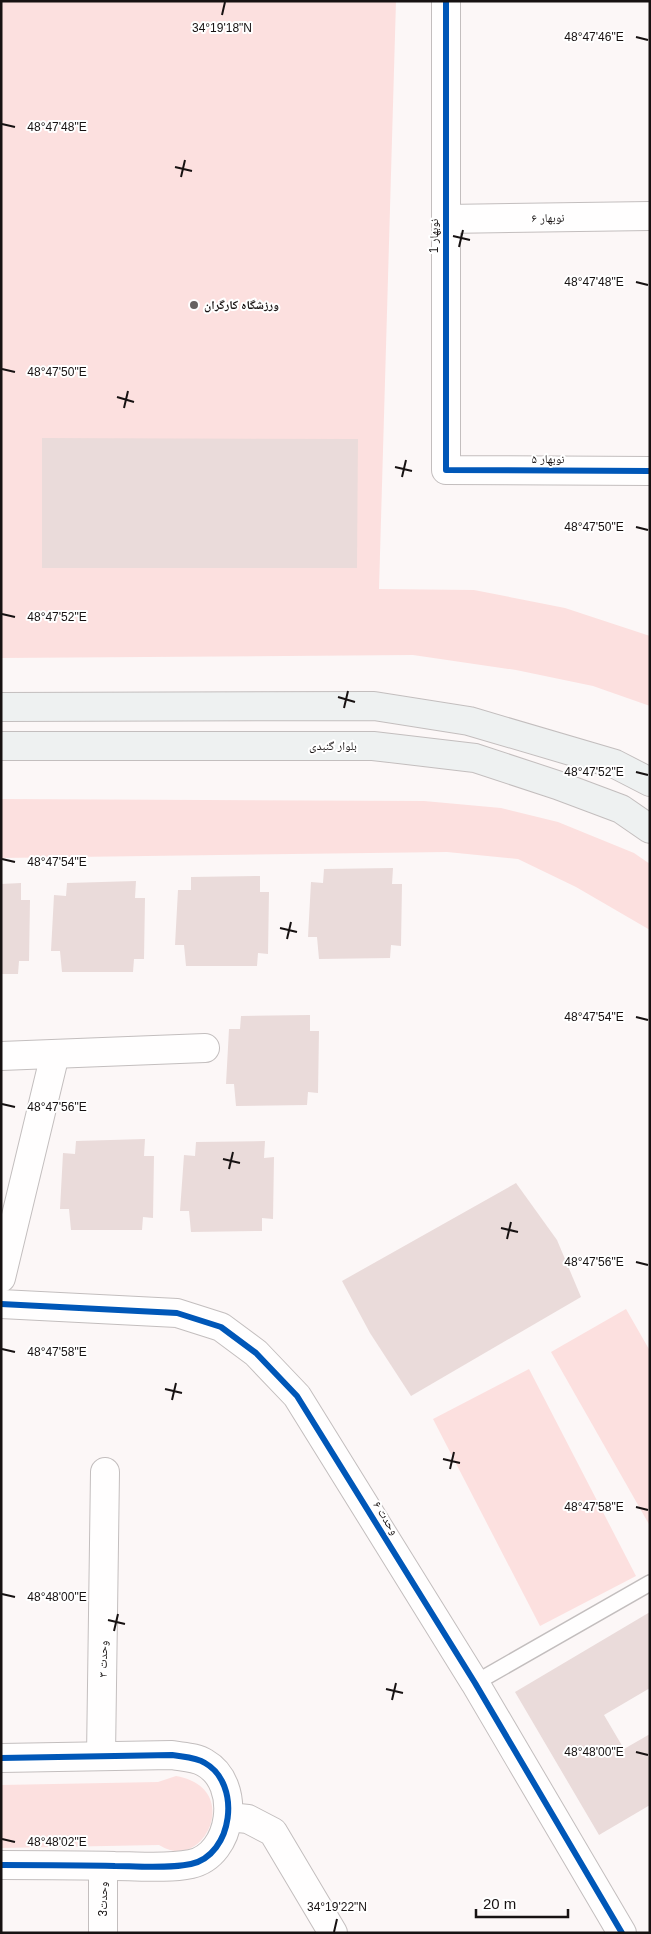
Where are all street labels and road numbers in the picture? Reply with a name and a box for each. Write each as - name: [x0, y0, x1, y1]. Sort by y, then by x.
- street label: نوبهار ۶: [531, 211, 565, 226]
- street label: نوبهار 1: [427, 219, 441, 253]
- street label: نوبهار ۵: [531, 452, 565, 466]
- street label: بلوار گنبدی: [309, 739, 357, 753]
- street label: وحدت ۶: [370, 1499, 402, 1537]
- street label: وحدت ۳: [96, 1640, 110, 1678]
- street label: وحدت3: [96, 1882, 110, 1916]

